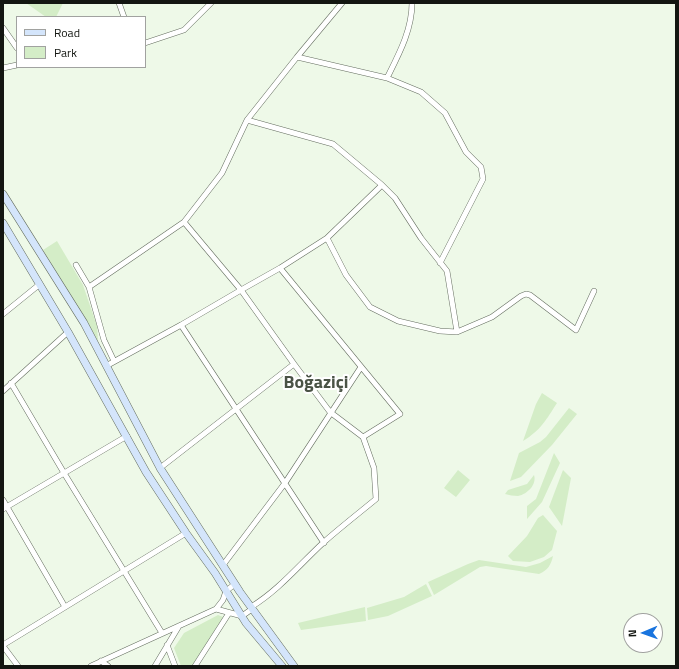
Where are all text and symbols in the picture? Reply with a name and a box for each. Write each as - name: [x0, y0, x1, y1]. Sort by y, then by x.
- legend: [16, 16, 146, 68]
- text: Road: [54, 23, 80, 42]
- text: Park: [54, 43, 77, 62]
- district label: Boğaziçi: [284, 373, 348, 395]
- north arrow: [623, 613, 663, 653]
- text: N: [624, 629, 640, 637]

